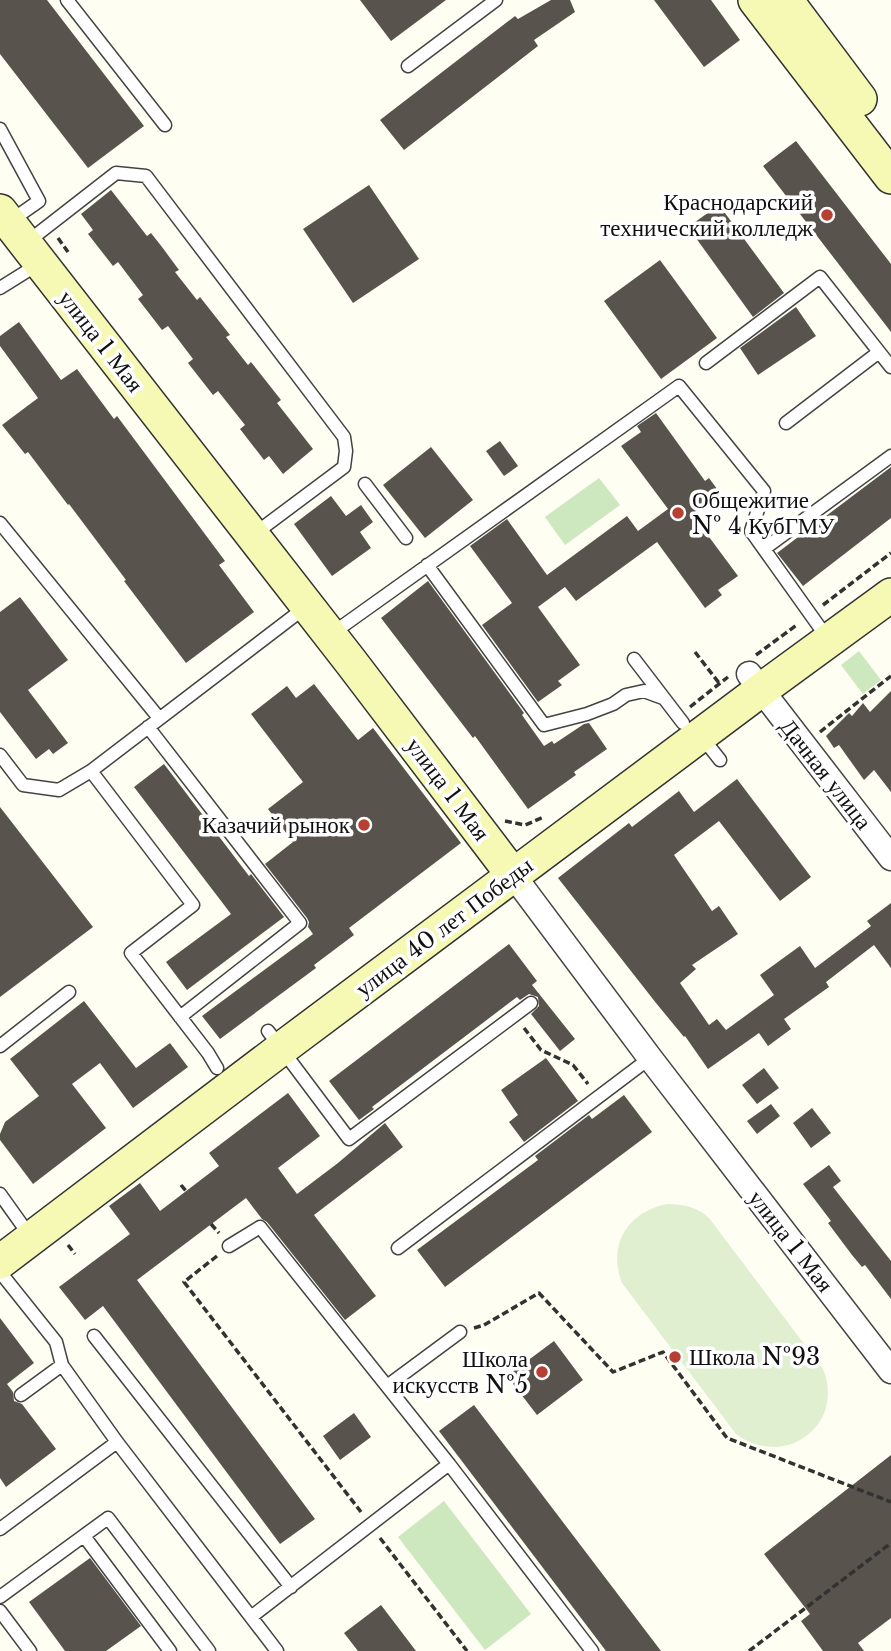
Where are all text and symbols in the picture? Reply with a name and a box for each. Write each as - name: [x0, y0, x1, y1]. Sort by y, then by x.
- place label: Краснодарский технический колледж: [600, 188, 813, 242]
- marker: Краснодарский технический колледж: [819, 207, 835, 223]
- street label: улица 1 Мая: [53, 285, 150, 398]
- place label: Общежитие № 4 КубГМУ: [692, 486, 835, 540]
- marker: Общежитие № 4 КубГМУ: [670, 505, 686, 521]
- street label: Дачная улица: [774, 713, 878, 835]
- street label: улица 1 Мая: [400, 732, 496, 846]
- place label: Казачий рынок: [202, 811, 351, 839]
- marker: Казачий рынок: [356, 817, 372, 833]
- street label: улица 40 лет Победы: [350, 851, 538, 1003]
- street label: улица 1 Мая: [743, 1185, 840, 1298]
- place label: Школа №93: [689, 1343, 820, 1371]
- place label: Школа искусств №5: [393, 1345, 528, 1399]
- marker: Школа №93: [667, 1349, 683, 1365]
- marker: Школа искусств №5: [534, 1364, 550, 1380]

